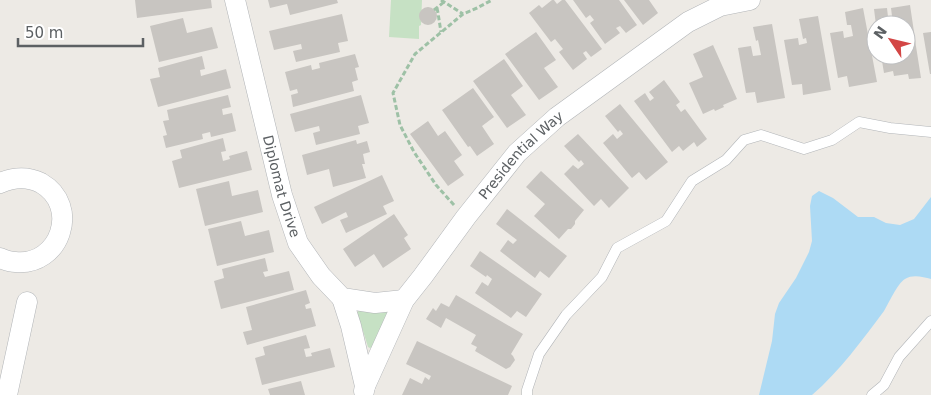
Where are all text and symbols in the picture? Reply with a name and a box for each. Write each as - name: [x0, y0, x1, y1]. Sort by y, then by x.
- scale bar: [18, 15, 142, 47]
- north arrow: [866, 15, 916, 65]
- text: N: [870, 23, 890, 42]
- text: 50 m: [25, 24, 63, 42]
- street label: Presidential Way: [475, 107, 566, 202]
- street label: Diplomat Drive: [260, 133, 304, 239]

